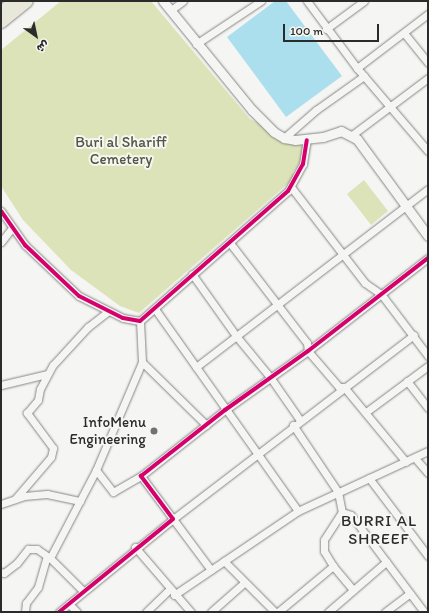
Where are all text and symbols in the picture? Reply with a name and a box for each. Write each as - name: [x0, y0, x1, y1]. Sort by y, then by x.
- north arrow: [16, 16, 56, 56]
- scale bar: [285, 16, 381, 42]
- text: 100 m: [290, 24, 323, 38]
- text: ش: [34, 38, 51, 55]
- park label: Buri al Shariff Cemetery: [75, 133, 167, 168]
- place label: InfoMenu Engineering: [70, 413, 146, 448]
- marker: InfoMenu Engineering: [149, 426, 159, 436]
- district label: BURRI AL SHREEF: [342, 511, 416, 549]

